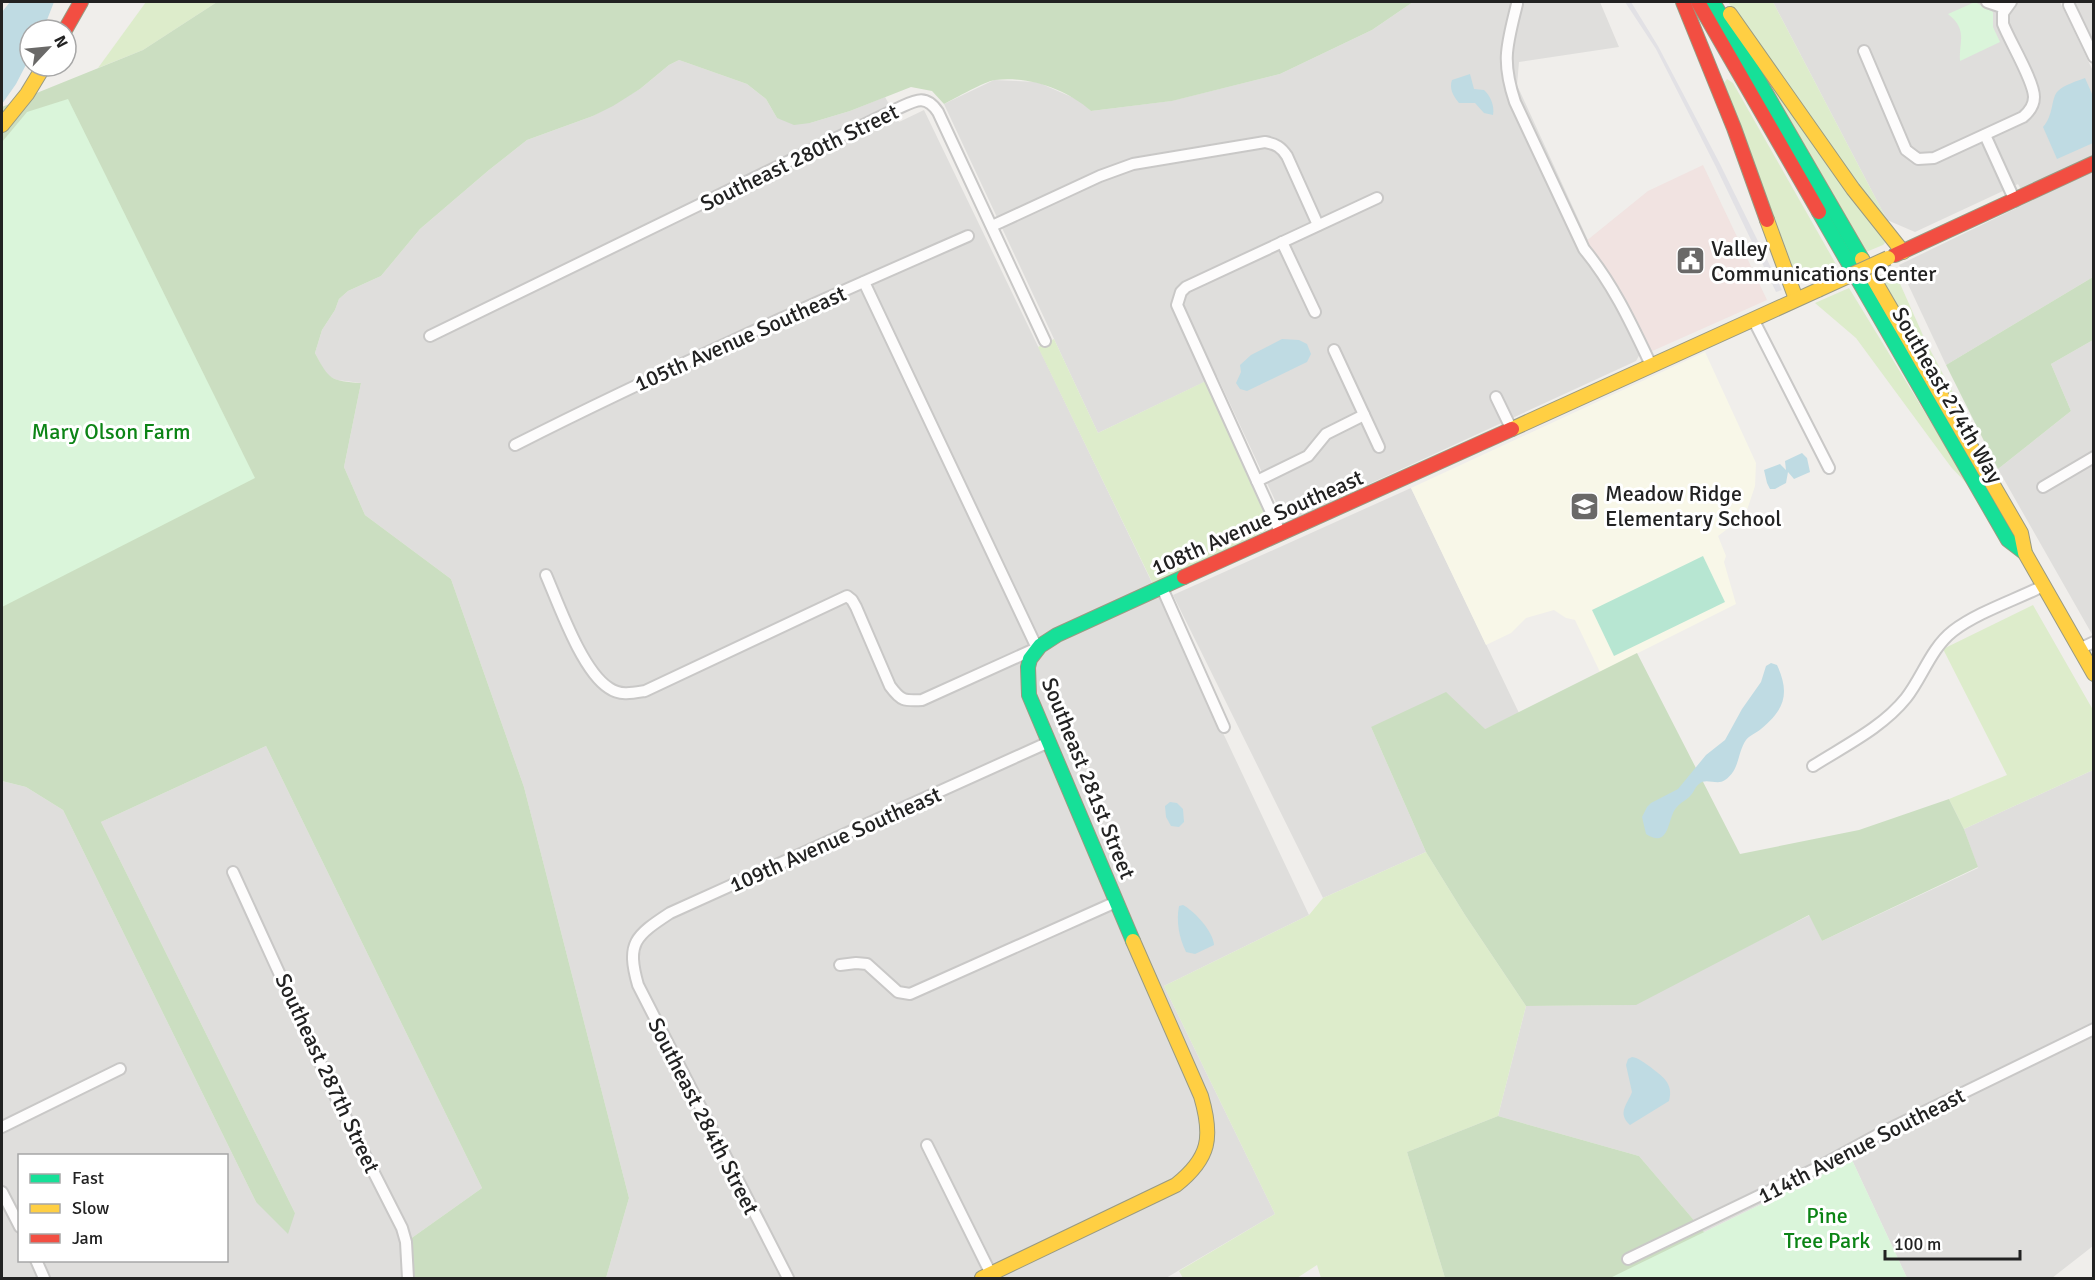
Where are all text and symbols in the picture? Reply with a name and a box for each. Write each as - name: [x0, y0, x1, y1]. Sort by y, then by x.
- north arrow: [18, 18, 78, 78]
- text: N: [49, 32, 72, 51]
- street label: Southeast 280th Street: [696, 98, 903, 217]
- place label: Valley Communications Center: [1711, 235, 1936, 287]
- public building icon: Valley Communications Center: [1674, 245, 1706, 277]
- street label: 105th Avenue Southeast: [630, 279, 850, 397]
- street label: Southeast 274th Way: [1886, 302, 2009, 489]
- park label: Mary Olson Farm: [31, 418, 191, 445]
- street label: 108th Avenue Southeast: [1147, 463, 1367, 581]
- place label: Meadow Ridge Elementary School: [1605, 480, 1782, 532]
- school or university icon: Meadow Ridge Elementary School: [1568, 490, 1600, 522]
- street label: Southeast 281st Street: [1036, 674, 1141, 883]
- street label: 109th Avenue Southeast: [725, 780, 945, 898]
- street label: Southeast 287th Street: [269, 969, 386, 1178]
- street label: Southeast 284th Street: [642, 1013, 765, 1219]
- street label: 114th Avenue Southeast: [1753, 1081, 1969, 1209]
- legend: [18, 1154, 228, 1262]
- text: Fast: [72, 1167, 104, 1189]
- text: Slow: [72, 1197, 109, 1219]
- park label: Pine Tree Park: [1784, 1202, 1870, 1254]
- scale bar: [1885, 1223, 2020, 1261]
- text: Jam: [72, 1227, 103, 1249]
- text: 100 m: [1894, 1233, 1941, 1255]

